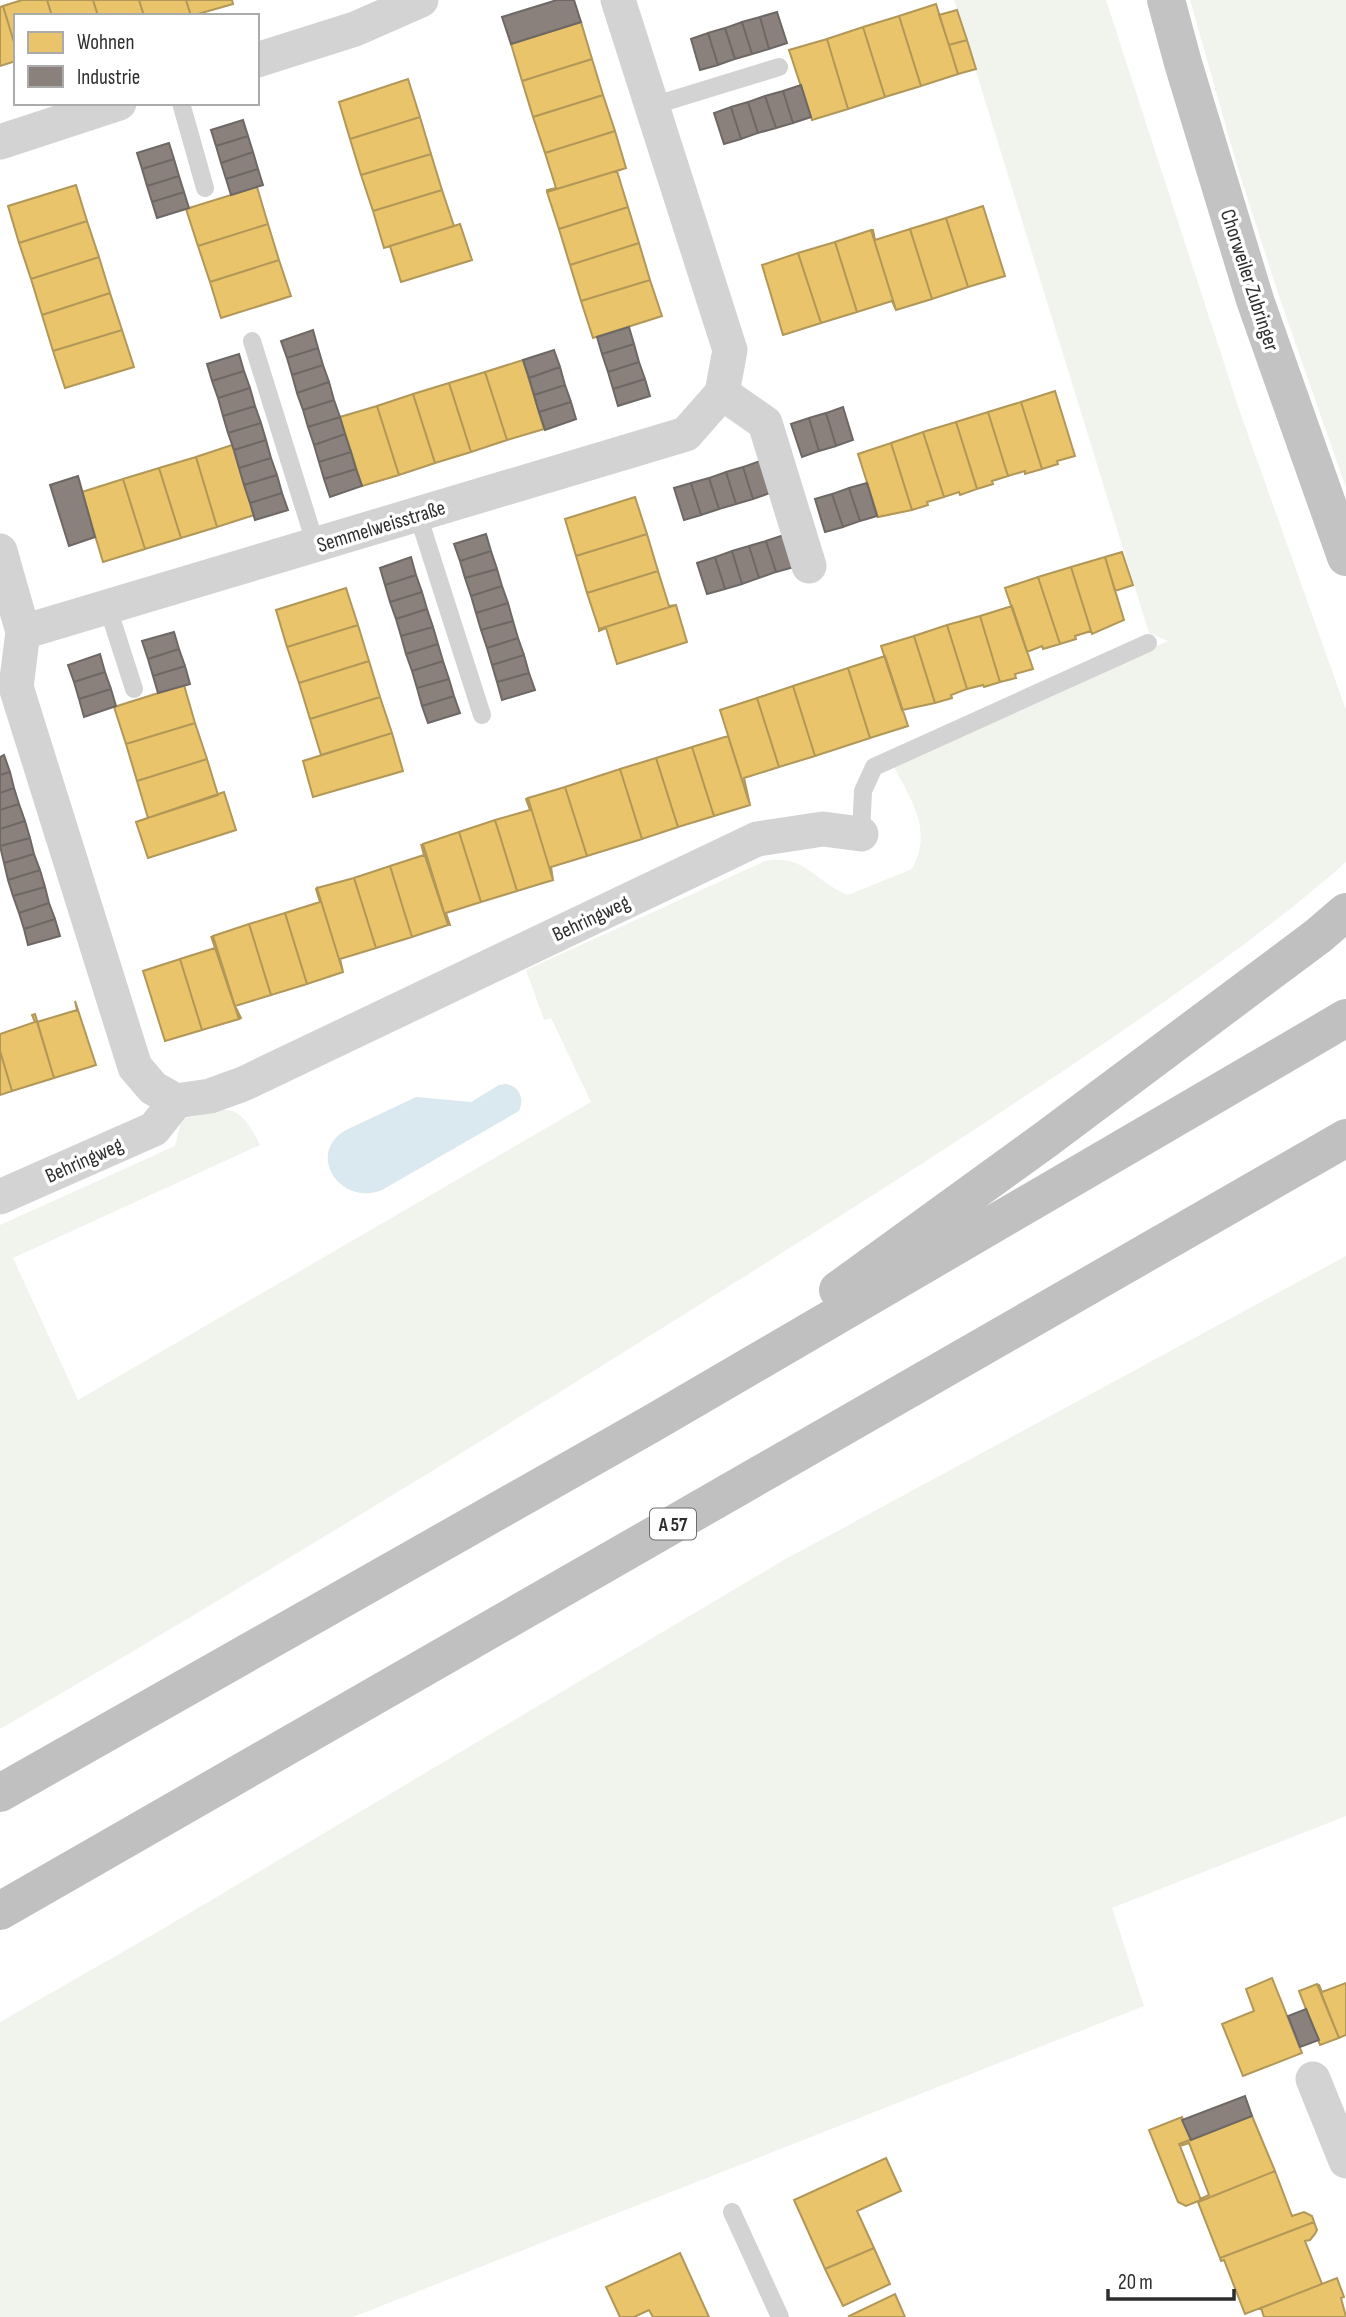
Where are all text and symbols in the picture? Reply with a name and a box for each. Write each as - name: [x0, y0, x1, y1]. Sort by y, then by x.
- legend: [14, 14, 259, 105]
- text: Wohnen: [77, 30, 134, 55]
- text: Industrie: [77, 65, 140, 90]
- street label: Chorweiler Zubringer: [1215, 206, 1284, 354]
- street label: Semmelweisstraße: [314, 495, 448, 558]
- street label: Behringweg: [549, 890, 634, 947]
- street label: Behringweg: [41, 1132, 127, 1189]
- road number: A 57: [650, 1508, 696, 1540]
- scale bar: [1108, 2258, 1234, 2302]
- text: 20 m: [1118, 2270, 1153, 2295]

